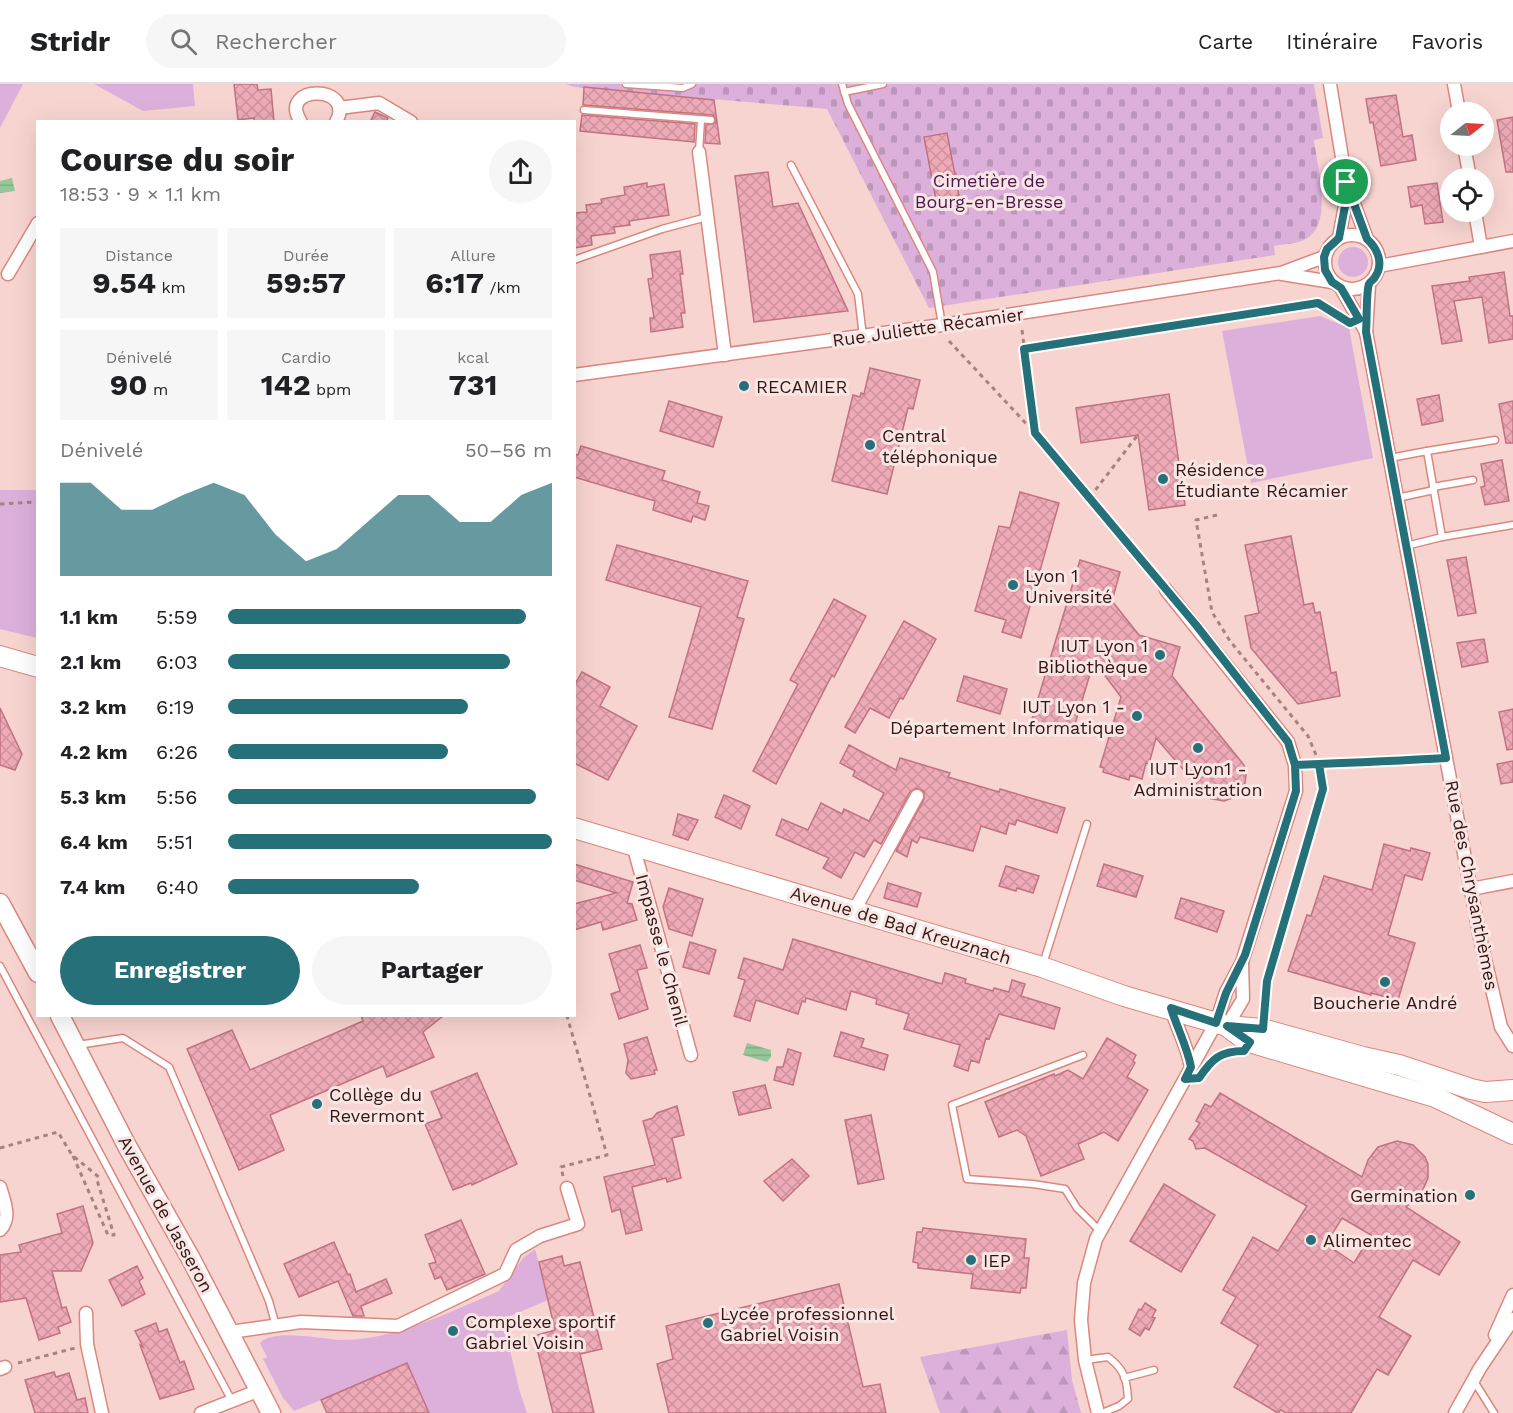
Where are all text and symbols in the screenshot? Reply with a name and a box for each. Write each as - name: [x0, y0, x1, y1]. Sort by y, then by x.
- search box: [146, 14, 566, 68]
- text: Stridr: [30, 25, 110, 58]
- icon: search: [167, 25, 200, 58]
- text: Rechercher: [215, 29, 337, 54]
- text: Carte: [1198, 29, 1253, 54]
- text: Itinéraire: [1286, 29, 1378, 54]
- text: Favoris: [1411, 29, 1483, 54]
- north arrow: [1440, 102, 1494, 156]
- map controls: [1440, 102, 1494, 222]
- text: Course du soir: [60, 140, 294, 179]
- button: share: [489, 140, 552, 203]
- pin: [1320, 156, 1371, 207]
- icon: arrive: [1329, 165, 1362, 198]
- button: locate: [1440, 168, 1494, 222]
- park label: Cimetière de Bourg-en-Bresse: [915, 170, 1063, 212]
- text: 18:53 · 9 × 1.1 km: [60, 182, 221, 206]
- text: Distance: [105, 246, 173, 265]
- text: Durée: [283, 246, 329, 265]
- text: Allure: [450, 246, 496, 265]
- text: 9.54: [92, 265, 156, 300]
- text: 59:57: [266, 265, 346, 300]
- text: 6:17: [425, 265, 484, 300]
- text: km: [156, 278, 186, 297]
- text: /km: [484, 278, 521, 297]
- street label: Rue Juliette Récamier: [831, 303, 1025, 351]
- text: Dénivelé: [106, 348, 172, 367]
- text: Cardio: [281, 348, 331, 367]
- text: kcal: [457, 348, 489, 367]
- text: 90: [110, 367, 148, 402]
- text: 142: [261, 367, 311, 402]
- text: 731: [449, 367, 497, 402]
- place label: RECAMIER: [756, 376, 848, 397]
- marker: RECAMIER: [737, 379, 751, 393]
- text: m: [148, 380, 168, 399]
- text: bpm: [311, 380, 351, 399]
- place label: Central téléphonique: [882, 425, 998, 467]
- text: Dénivelé: [60, 438, 143, 462]
- text: 50–56 m: [465, 438, 552, 462]
- marker: Central téléphonique: [863, 438, 877, 452]
- place label: Résidence Étudiante Récamier: [1175, 459, 1348, 501]
- marker: Résidence Étudiante Récamier: [1156, 472, 1170, 486]
- place label: Lyon 1 Université: [1025, 565, 1113, 607]
- marker: Lyon 1 Université: [1006, 578, 1020, 592]
- text: 1.1 km: [60, 605, 118, 629]
- text: 5:59: [156, 605, 198, 629]
- place label: IUT Lyon 1 Bibliothèque: [1037, 635, 1148, 677]
- marker: IUT Lyon 1 Bibliothèque: [1153, 648, 1167, 662]
- text: 2.1 km: [60, 650, 121, 674]
- text: 6:03: [156, 650, 198, 674]
- text: 3.2 km: [60, 695, 127, 719]
- text: 6:19: [156, 695, 194, 719]
- place label: IUT Lyon 1 - Département Informatique: [890, 696, 1125, 738]
- marker: IUT Lyon 1 - Département Informatique: [1130, 709, 1144, 723]
- text: 4.2 km: [60, 740, 128, 764]
- text: 6:26: [156, 740, 198, 764]
- marker: IUT Lyon1 - Administration: [1191, 741, 1205, 755]
- place label: IUT Lyon1 - Administration: [1133, 758, 1263, 800]
- street label: Rue des Chrysanthèmes: [1441, 778, 1503, 992]
- text: 5.3 km: [60, 785, 126, 809]
- text: 5:56: [156, 785, 197, 809]
- text: 6.4 km: [60, 830, 128, 854]
- text: 5:51: [156, 830, 193, 854]
- street label: Impasse le Chenil: [632, 872, 693, 1029]
- text: 7.4 km: [60, 875, 125, 899]
- text: 6:40: [156, 875, 199, 899]
- street label: Avenue de Bad Kreuznach: [788, 881, 1014, 969]
- button: Enregistrer: [60, 936, 300, 1005]
- button: Partager: [312, 936, 552, 1005]
- marker: Boucherie André: [1378, 975, 1392, 989]
- place label: Boucherie André: [1313, 992, 1457, 1013]
- place label: Collège du Revermont: [329, 1084, 425, 1126]
- marker: Collège du Revermont: [310, 1097, 324, 1111]
- street label: Avenue de Jasseron: [114, 1132, 218, 1296]
- place label: Germination: [1350, 1185, 1458, 1206]
- marker: Germination: [1463, 1188, 1477, 1202]
- place label: Alimentec: [1323, 1230, 1412, 1251]
- marker: Alimentec: [1304, 1233, 1318, 1247]
- place label: IEP: [983, 1250, 1011, 1271]
- marker: IEP: [964, 1253, 978, 1267]
- place label: Lycée professionnel Gabriel Voisin: [720, 1303, 895, 1345]
- place label: Complexe sportif Gabriel Voisin: [465, 1311, 616, 1353]
- marker: Lycée professionnel Gabriel Voisin: [701, 1316, 715, 1330]
- marker: Complexe sportif Gabriel Voisin: [446, 1324, 460, 1338]

